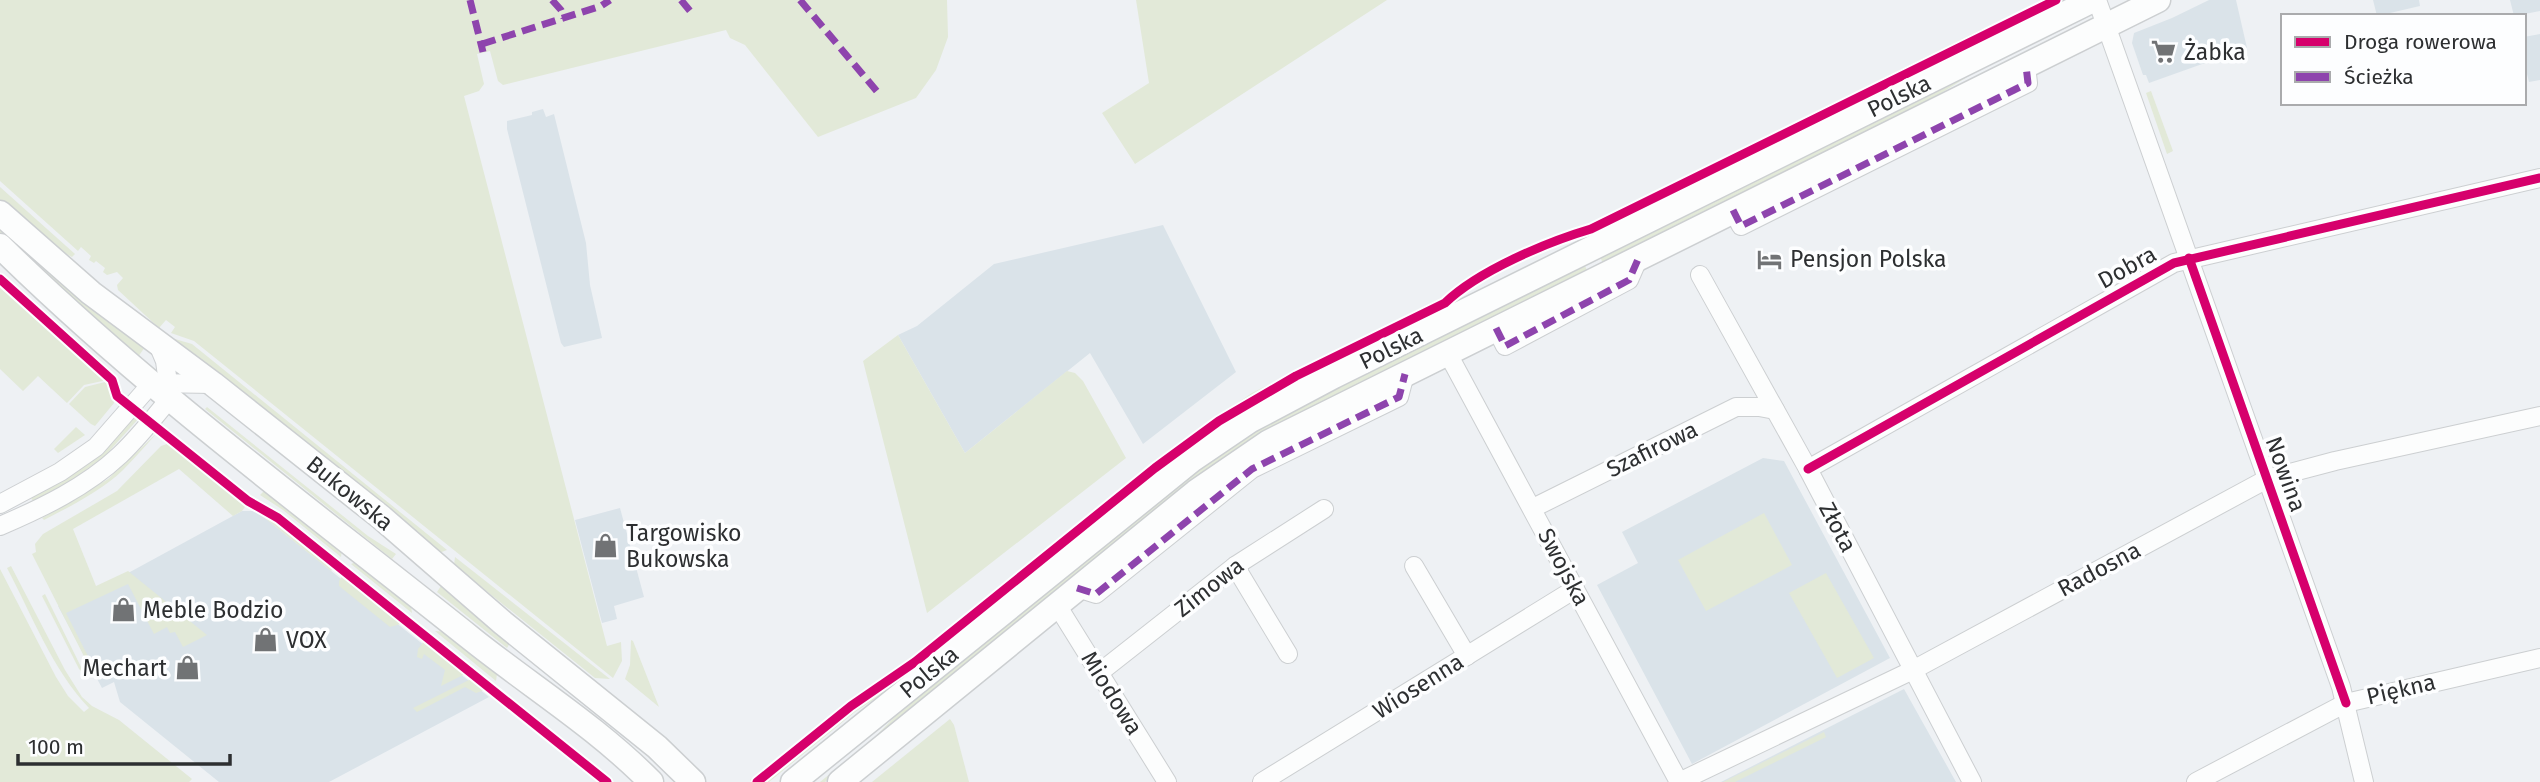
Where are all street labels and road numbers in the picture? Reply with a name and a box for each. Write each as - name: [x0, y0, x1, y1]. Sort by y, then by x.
- street label: Polska: [1863, 69, 1935, 123]
- street label: Dobra: [2093, 240, 2161, 294]
- street label: Polska: [1355, 321, 1427, 375]
- street label: Szafirowa: [1602, 415, 1702, 483]
- street label: Nowina: [2259, 433, 2313, 515]
- street label: Bukowska: [301, 450, 399, 536]
- street label: Złota: [1813, 497, 1863, 557]
- street label: Swojska: [1532, 524, 1596, 610]
- street label: Radosna: [2053, 535, 2145, 603]
- street label: Zimowa: [1169, 551, 1249, 623]
- street label: Polska: [894, 640, 964, 704]
- street label: Miodowa: [1075, 646, 1149, 740]
- street label: Wiosenna: [1367, 647, 1469, 725]
- street label: Piękna: [2364, 667, 2438, 711]

